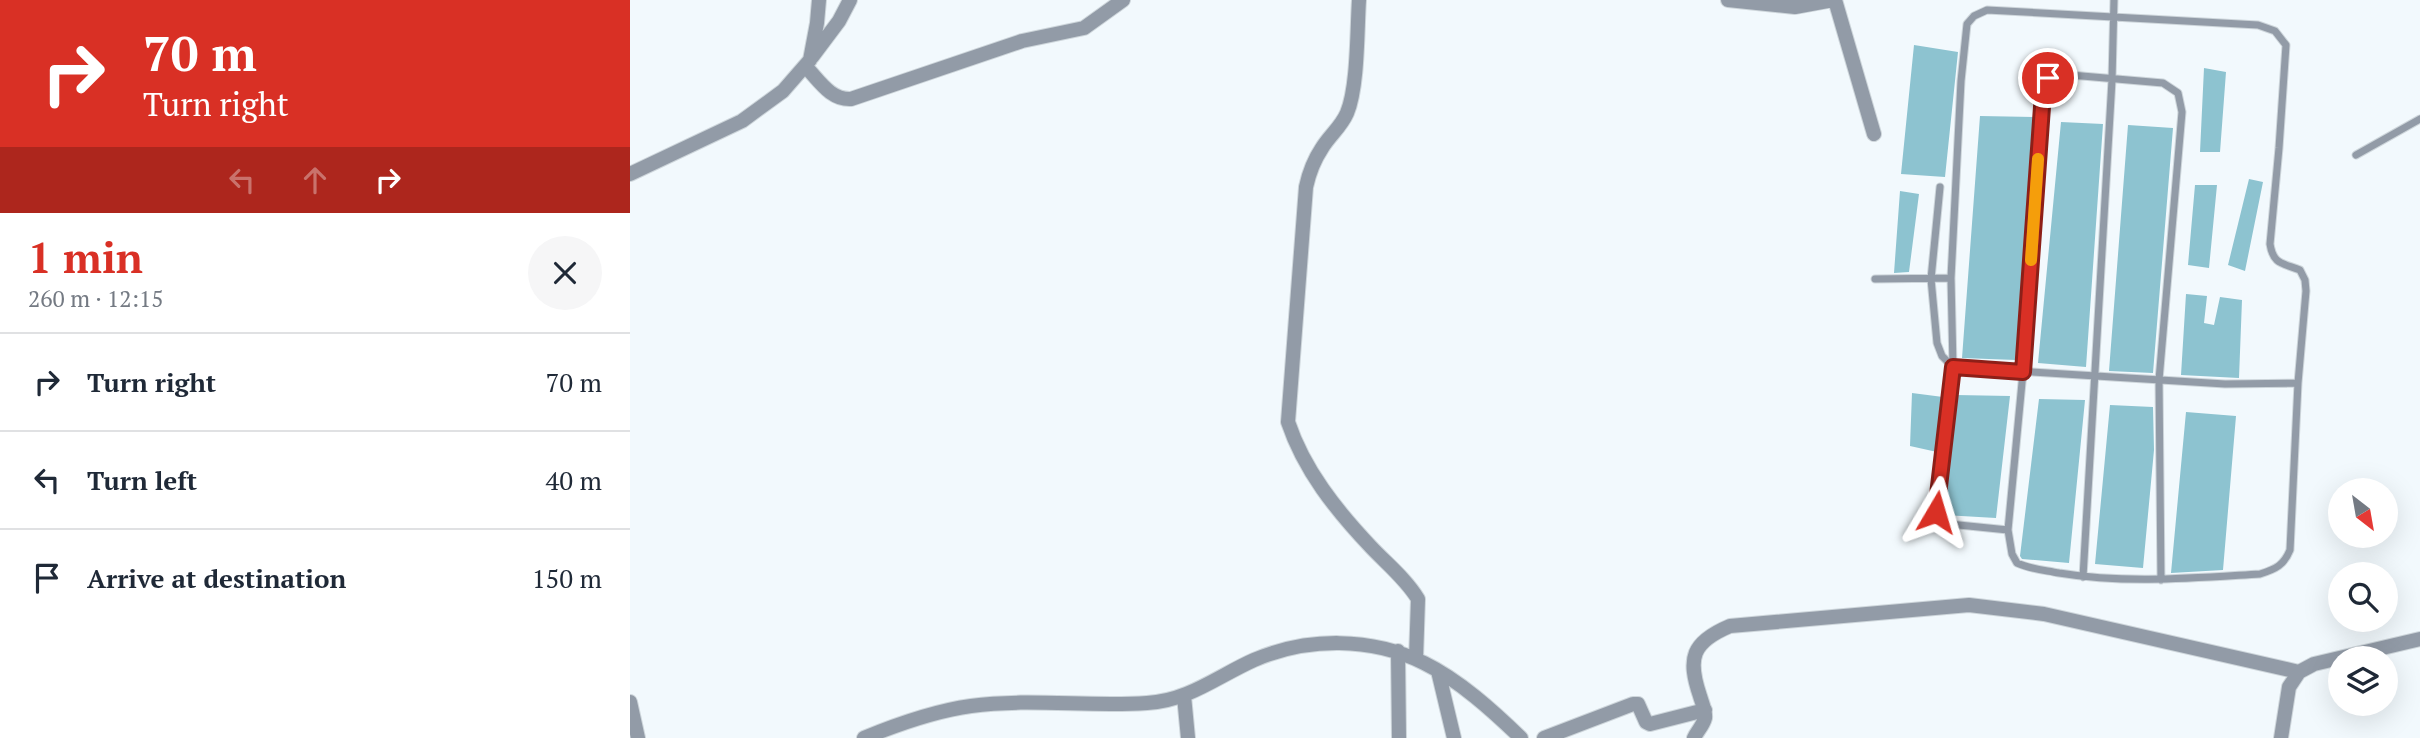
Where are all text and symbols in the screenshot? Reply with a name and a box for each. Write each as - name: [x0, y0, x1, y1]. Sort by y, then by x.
- text: 70 m: [143, 20, 257, 85]
- icon: right: [28, 28, 119, 119]
- pin: [2018, 48, 2078, 108]
- icon: arrive: [2029, 59, 2067, 97]
- text: Turn right: [143, 83, 289, 125]
- icon: left: [223, 161, 261, 199]
- icon: ahead: [296, 161, 334, 199]
- icon: right: [369, 161, 407, 199]
- text: 1 min: [28, 229, 143, 285]
- button: close: [528, 236, 602, 310]
- text: 260 m · 12:15: [28, 283, 163, 314]
- icon: right: [28, 363, 66, 401]
- text: Turn right: [87, 365, 216, 399]
- text: 70 m: [546, 365, 602, 399]
- icon: left: [28, 461, 66, 499]
- text: Turn left: [87, 463, 197, 497]
- text: 40 m: [546, 463, 602, 497]
- position arrow: [1899, 475, 1973, 549]
- north arrow: [2328, 478, 2398, 548]
- map controls: [2328, 478, 2398, 716]
- icon: arrive: [28, 559, 66, 597]
- text: Arrive at destination: [87, 561, 346, 595]
- text: 150 m: [532, 561, 602, 595]
- button: search: [2328, 562, 2398, 632]
- button: layers: [2328, 646, 2398, 716]

